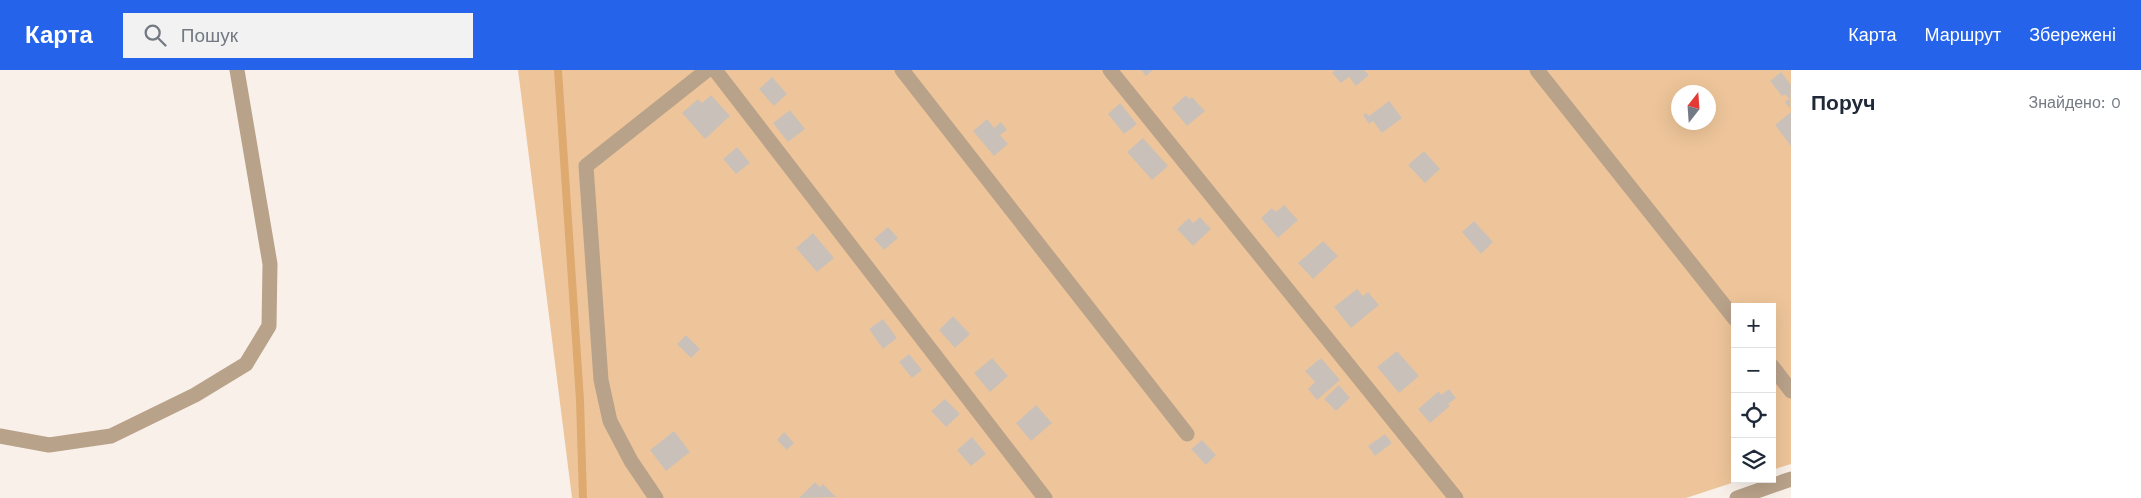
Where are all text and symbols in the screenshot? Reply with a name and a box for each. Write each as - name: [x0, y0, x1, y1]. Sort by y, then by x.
- search box: [123, 13, 473, 58]
- text: Карта: [25, 21, 93, 49]
- icon: search: [141, 21, 169, 49]
- text: Пошук: [181, 24, 238, 47]
- text: Карта: [1848, 24, 1896, 45]
- text: Маршрут: [1924, 24, 2001, 45]
- text: Збережені: [2029, 24, 2116, 45]
- north arrow: [1671, 85, 1716, 130]
- text: Поруч: [1811, 90, 1875, 115]
- text: Знайдено: 0: [2029, 93, 2121, 112]
- map controls: [1731, 303, 1776, 483]
- button: +: [1731, 303, 1776, 348]
- button: −: [1731, 348, 1776, 393]
- button: locate: [1731, 393, 1776, 438]
- button: layers: [1731, 438, 1776, 483]

